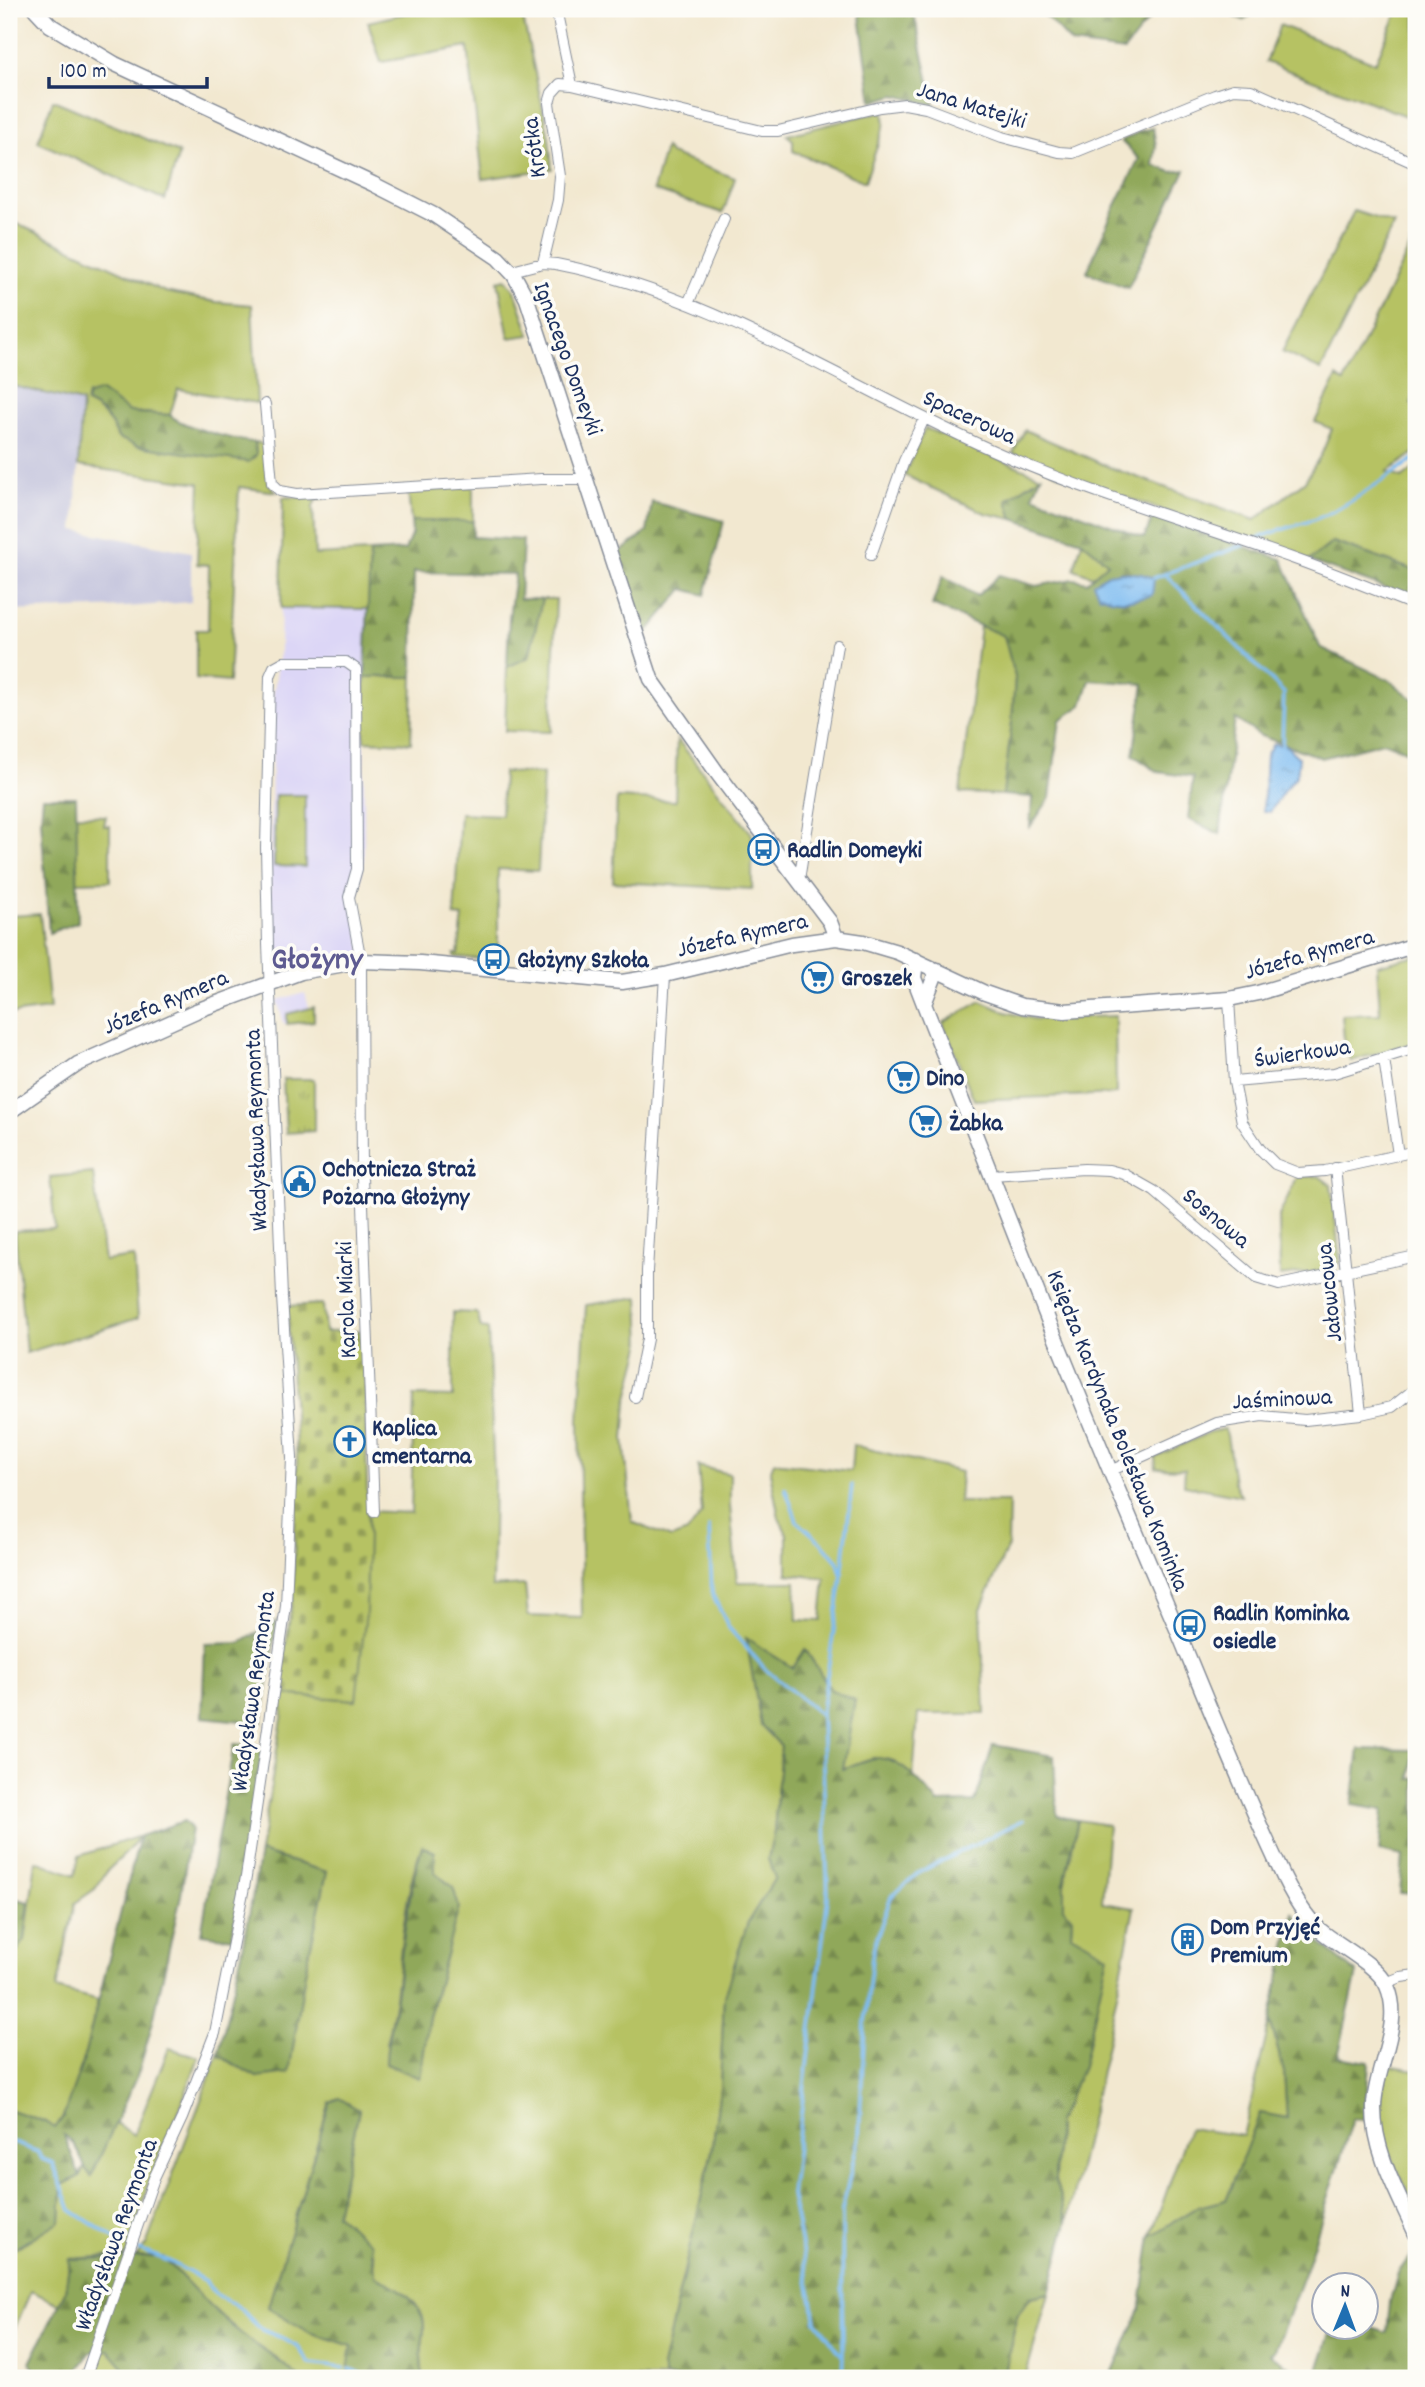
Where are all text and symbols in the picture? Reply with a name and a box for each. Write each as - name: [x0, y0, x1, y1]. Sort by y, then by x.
- scale bar: [49, 46, 206, 90]
- text: 100 m: [60, 58, 107, 88]
- street label: Jana Matejki: [912, 74, 1030, 140]
- street label: Krótka: [515, 115, 557, 180]
- street label: Ignacego Domeyki: [523, 277, 610, 441]
- street label: Spacerowa: [916, 382, 1022, 455]
- bus stop icon: Radlin Domeyki: [747, 832, 781, 866]
- place label: Radlin Domeyki: [787, 835, 923, 869]
- street label: Józefa Rymera: [674, 905, 812, 968]
- street label: Józefa Rymera: [1241, 921, 1379, 991]
- district label: Głożyny: [271, 939, 364, 985]
- bus stop icon: Głożyny Szkoła: [477, 942, 511, 976]
- place label: Głożyny Szkoła: [517, 945, 649, 979]
- supermarket icon: Groszek: [801, 960, 835, 994]
- street label: Józefa Rymera: [98, 962, 235, 1045]
- place label: Groszek: [841, 963, 912, 997]
- street label: Władysława Reymonta: [237, 1028, 279, 1231]
- street label: Świerkowa: [1252, 1031, 1353, 1079]
- supermarket icon: Dino: [886, 1060, 920, 1094]
- place label: Dino: [926, 1063, 965, 1097]
- supermarket icon: Żabka: [909, 1105, 943, 1139]
- place label: Żabka: [949, 1108, 1003, 1142]
- place label: Ochotnicza Straż Pożarna Głożyny: [322, 1154, 477, 1216]
- public building icon: Ochotnicza Straż Pożarna Głożyny: [282, 1165, 316, 1199]
- street label: Sosnowa: [1174, 1181, 1257, 1258]
- street label: Karola Miarki: [329, 1241, 367, 1359]
- street label: Jałowcowa: [1309, 1241, 1353, 1344]
- street label: Księdza Kardynała Bolesława Kominka: [1036, 1266, 1197, 1597]
- street label: Jaśminowa: [1231, 1381, 1334, 1421]
- place label: Kaplica cmentarna: [372, 1413, 472, 1475]
- church icon: Kaplica cmentarna: [332, 1424, 366, 1458]
- street label: Władysława Reymonta: [224, 1588, 286, 1794]
- place label: Radlin Kominka osiedle: [1213, 1598, 1349, 1660]
- bus stop icon: Radlin Kominka osiedle: [1173, 1609, 1207, 1643]
- place label: Dom Przyjęć Premium: [1210, 1912, 1321, 1974]
- building icon: Dom Przyjęć Premium: [1170, 1923, 1204, 1957]
- street label: Władysława Reymonta: [67, 2134, 169, 2336]
- north arrow: [1310, 2272, 1380, 2342]
- text: N: [1340, 2279, 1350, 2306]

